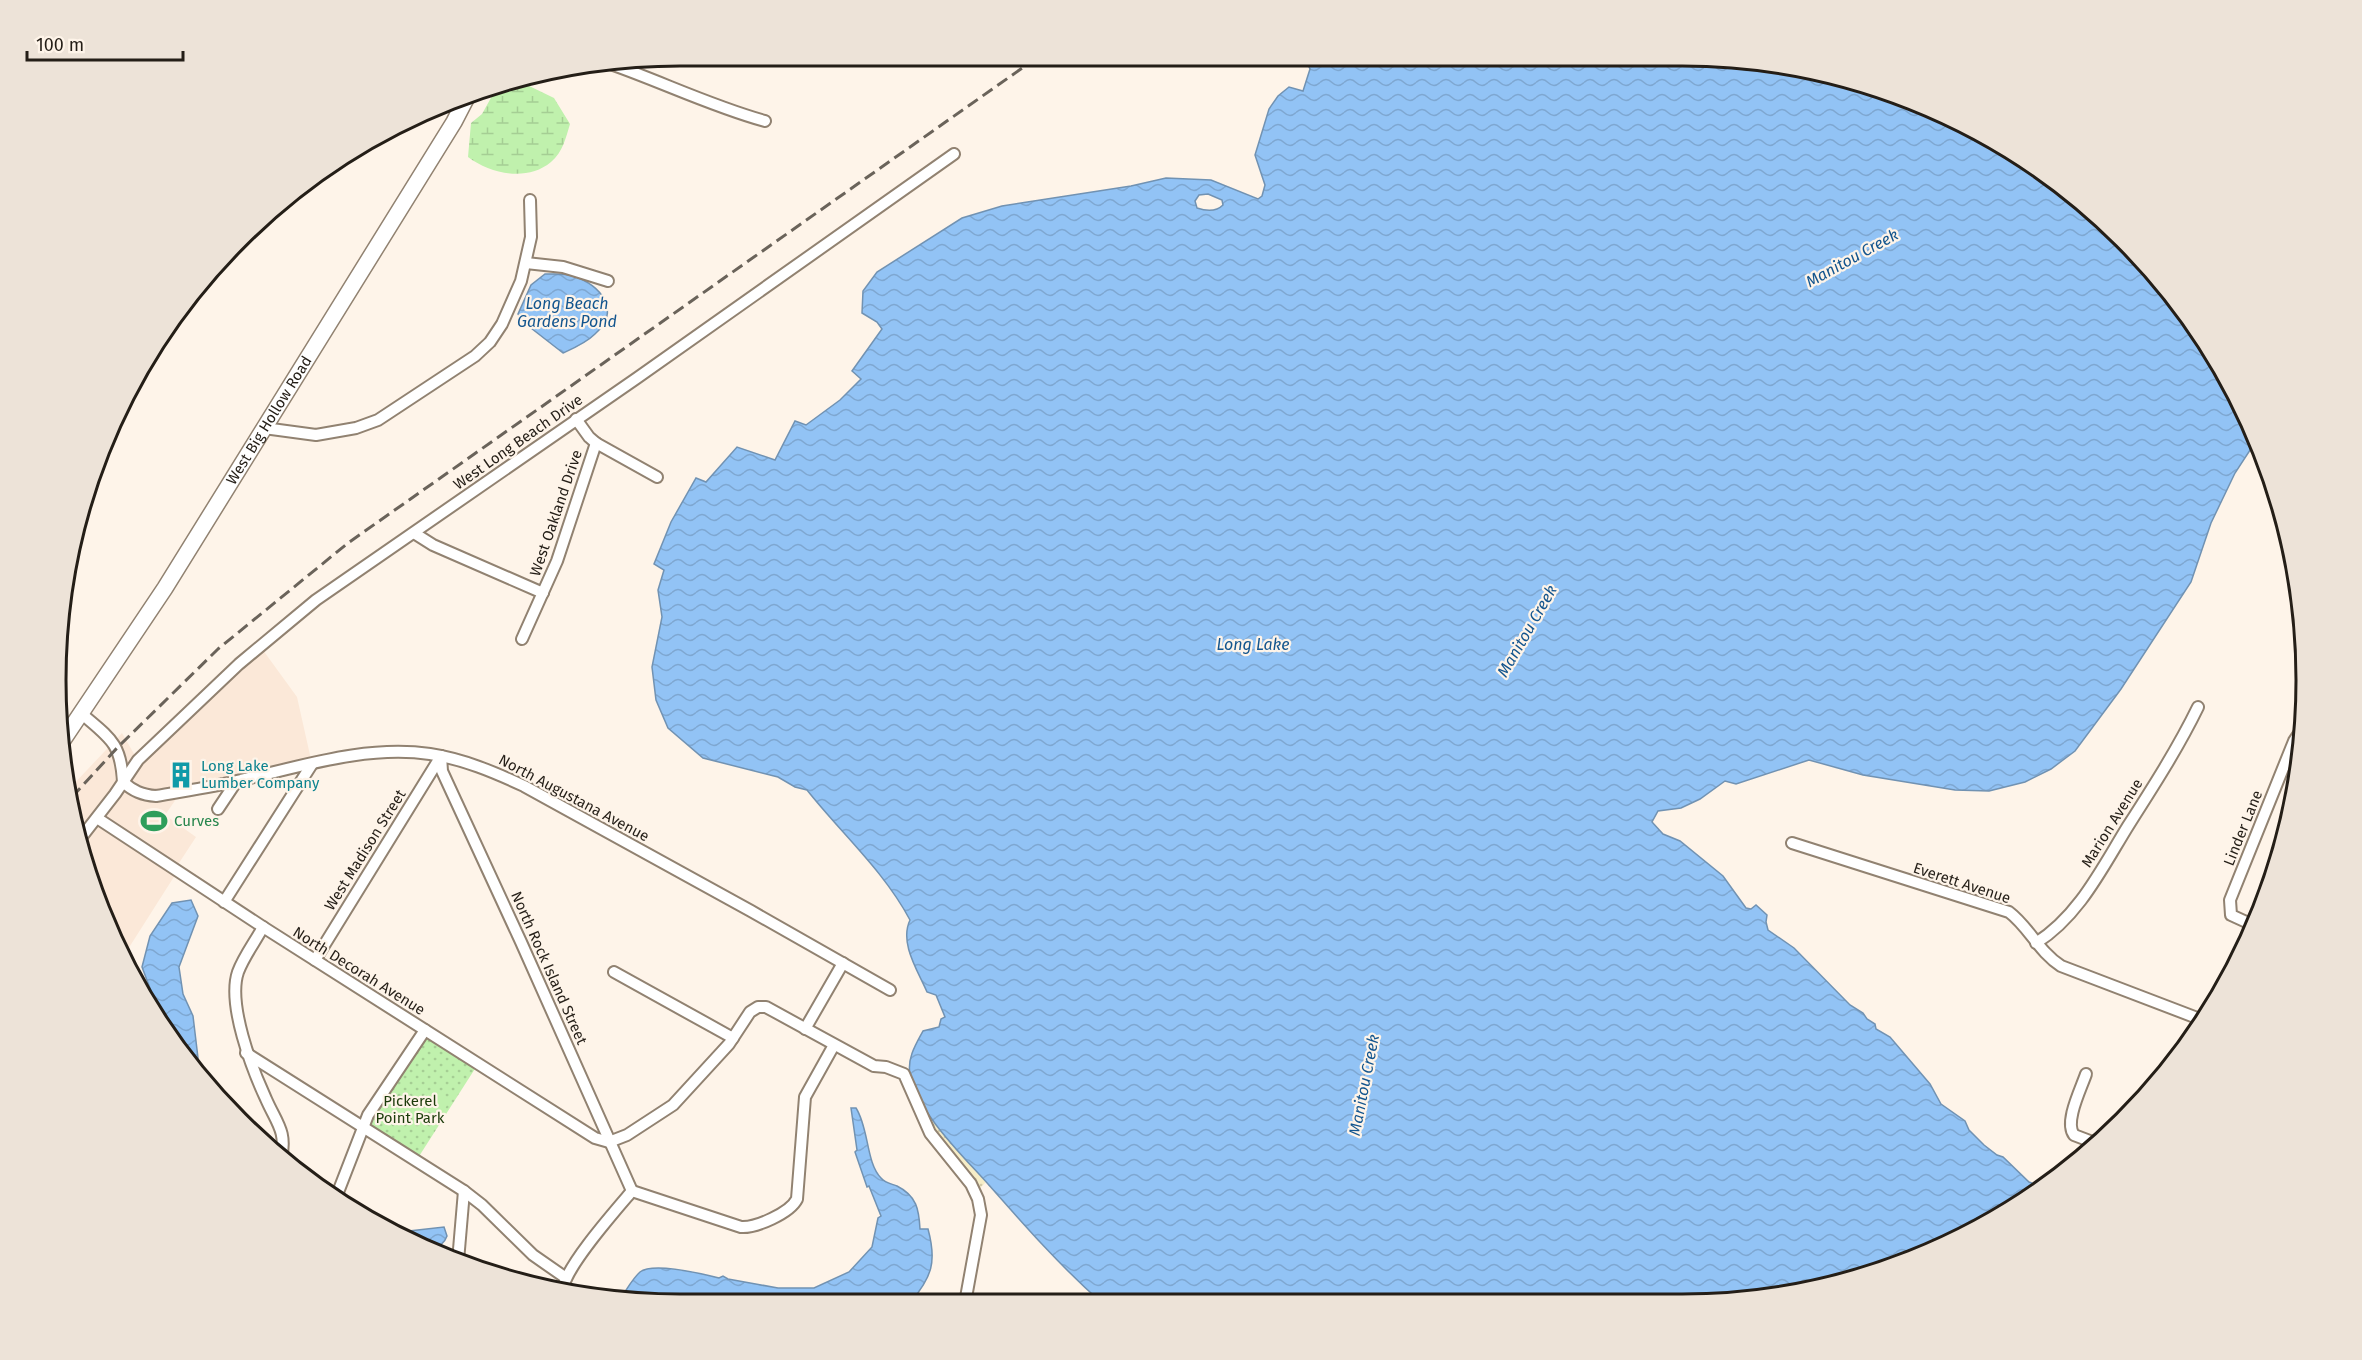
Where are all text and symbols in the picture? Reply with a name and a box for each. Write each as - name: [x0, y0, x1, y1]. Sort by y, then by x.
- scale bar: [27, 24, 183, 62]
- text: 100 m: [36, 34, 84, 56]
- water label: Manitou Creek: [1803, 225, 1902, 291]
- water label: Long Beach Gardens Pond: [517, 294, 617, 331]
- street label: West Big Hollow Road: [222, 353, 316, 488]
- street label: West Long Beach Drive: [450, 391, 586, 493]
- street label: West Oakland Drive: [526, 448, 586, 578]
- water label: Manitou Creek: [1493, 582, 1561, 680]
- water label: Long Lake: [1217, 635, 1290, 654]
- street label: North Augustana Avenue: [496, 751, 652, 845]
- place label: Long Lake Lumber Company: [201, 757, 320, 792]
- building icon: Long Lake Lumber Company: [166, 760, 196, 790]
- street label: Marion Avenue: [2078, 775, 2146, 871]
- street label: West Madison Street: [321, 786, 410, 914]
- street label: Linder Lane: [2220, 788, 2266, 868]
- sports icon: Curves: [139, 806, 169, 836]
- place label: Curves: [174, 812, 219, 830]
- street label: Everett Avenue: [1911, 859, 2013, 907]
- street label: North Rock Island Street: [507, 889, 591, 1048]
- street label: North Decorah Avenue: [290, 923, 428, 1019]
- water label: Manitou Creek: [1345, 1033, 1383, 1137]
- park label: Pickerel Point Park: [376, 1092, 445, 1127]

